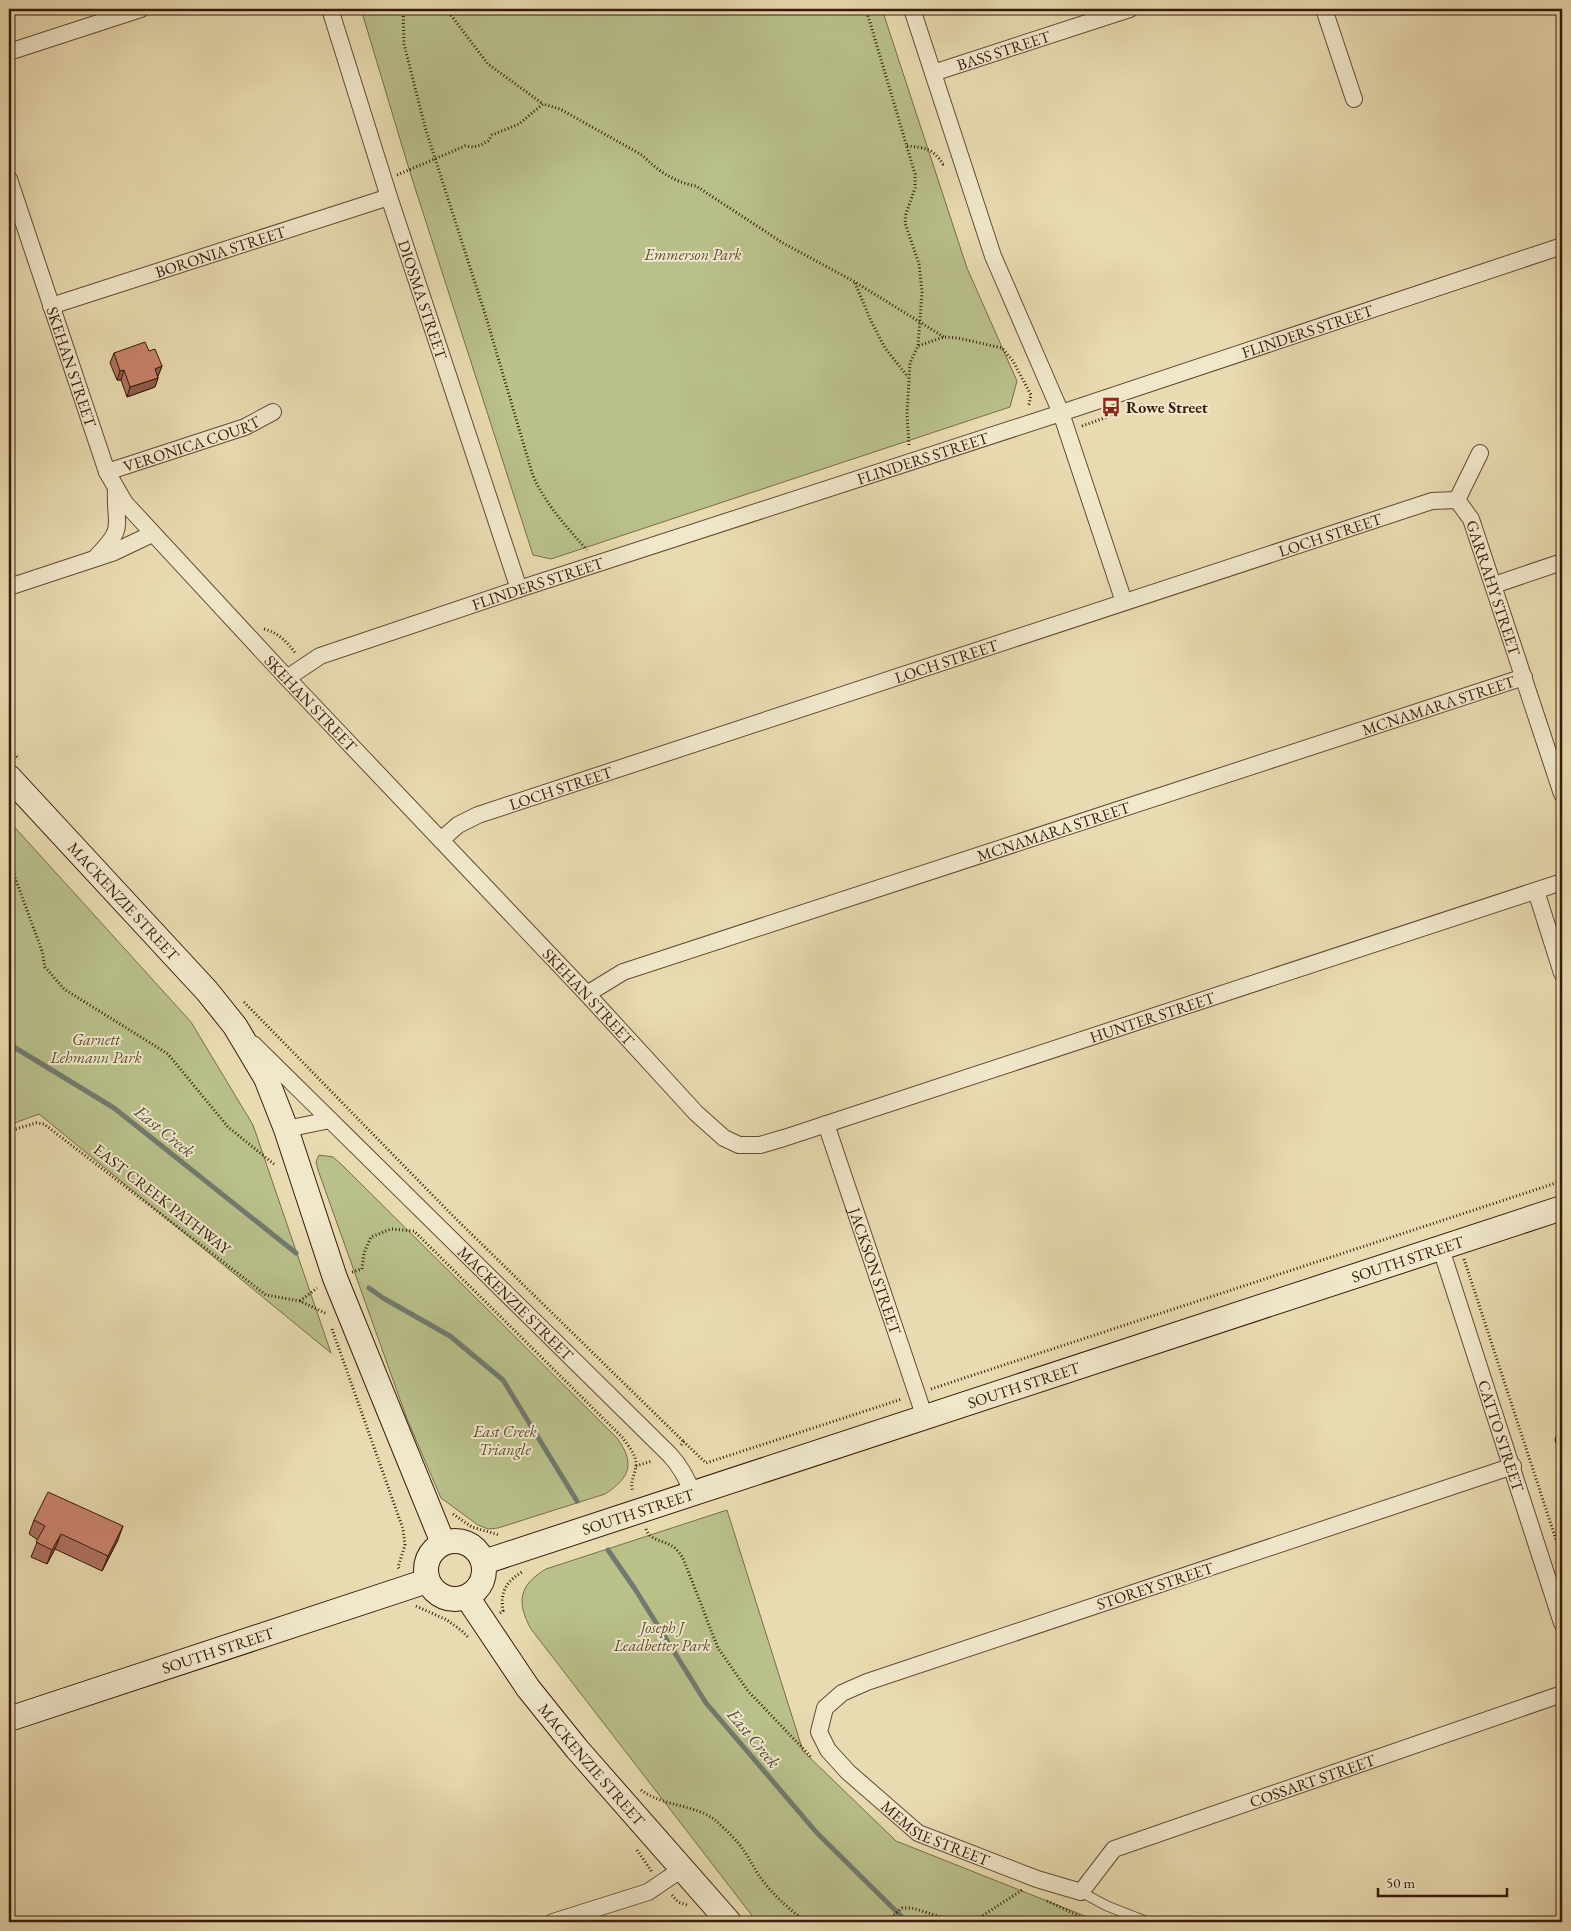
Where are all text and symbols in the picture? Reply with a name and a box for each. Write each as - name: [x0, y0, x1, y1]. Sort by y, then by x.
- street label: BASS STREET: [954, 25, 1053, 75]
- street label: BORONIA STREET: [152, 220, 289, 282]
- street label: DIOSMA STREET: [393, 237, 453, 362]
- park label: Emmerson Park: [643, 244, 742, 265]
- street label: FLINDERS STREET: [1239, 299, 1376, 363]
- street label: SKEHAN STREET: [42, 304, 102, 430]
- bus stop icon: Rowe Street: [1100, 396, 1122, 418]
- place label: Rowe Street: [1126, 397, 1208, 418]
- street label: VERONICA COURT: [120, 410, 264, 477]
- street label: FLINDERS STREET: [854, 427, 991, 489]
- street label: LOCH STREET: [1276, 508, 1385, 561]
- street label: GARRAHY STREET: [1462, 517, 1526, 658]
- street label: FLINDERS STREET: [469, 552, 606, 615]
- street label: LOCH STREET: [892, 634, 1001, 688]
- street label: SKEHAN STREET: [260, 650, 362, 756]
- street label: MCNAMARA STREET: [1359, 670, 1518, 740]
- street label: LOCH STREET: [506, 761, 615, 815]
- street label: MCNAMARA STREET: [974, 796, 1133, 866]
- street label: MACKENZIE STREET: [64, 837, 184, 965]
- street label: SKEHAN STREET: [538, 943, 639, 1050]
- street label: HUNTER STREET: [1087, 986, 1218, 1047]
- park label: Garnett Lehmann Park: [49, 1029, 142, 1068]
- water label: East Creek: [129, 1099, 200, 1162]
- street label: EAST CREEK PATHWAY: [89, 1139, 236, 1260]
- street label: JACKSON STREET: [844, 1203, 907, 1337]
- street label: SOUTH STREET: [1349, 1230, 1466, 1287]
- street label: MACKENZIE STREET: [453, 1241, 578, 1365]
- street label: SOUTH STREET: [965, 1357, 1083, 1413]
- street label: CATTO STREET: [1474, 1377, 1529, 1494]
- park label: East Creek Triangle: [472, 1421, 537, 1460]
- street label: SOUTH STREET: [579, 1483, 697, 1540]
- street label: STOREY STREET: [1094, 1557, 1216, 1615]
- park label: Joseph J Leadbetter Park: [613, 1617, 711, 1656]
- street label: SOUTH STREET: [159, 1622, 277, 1678]
- street label: MACKENZIE STREET: [534, 1699, 650, 1830]
- water label: East Creek: [722, 1703, 786, 1773]
- street label: COSSART STREET: [1247, 1749, 1378, 1812]
- street label: MEMSIE STREET: [877, 1795, 993, 1870]
- scale bar: [1378, 1866, 1507, 1898]
- text: 50 m: [1386, 1873, 1415, 1892]

